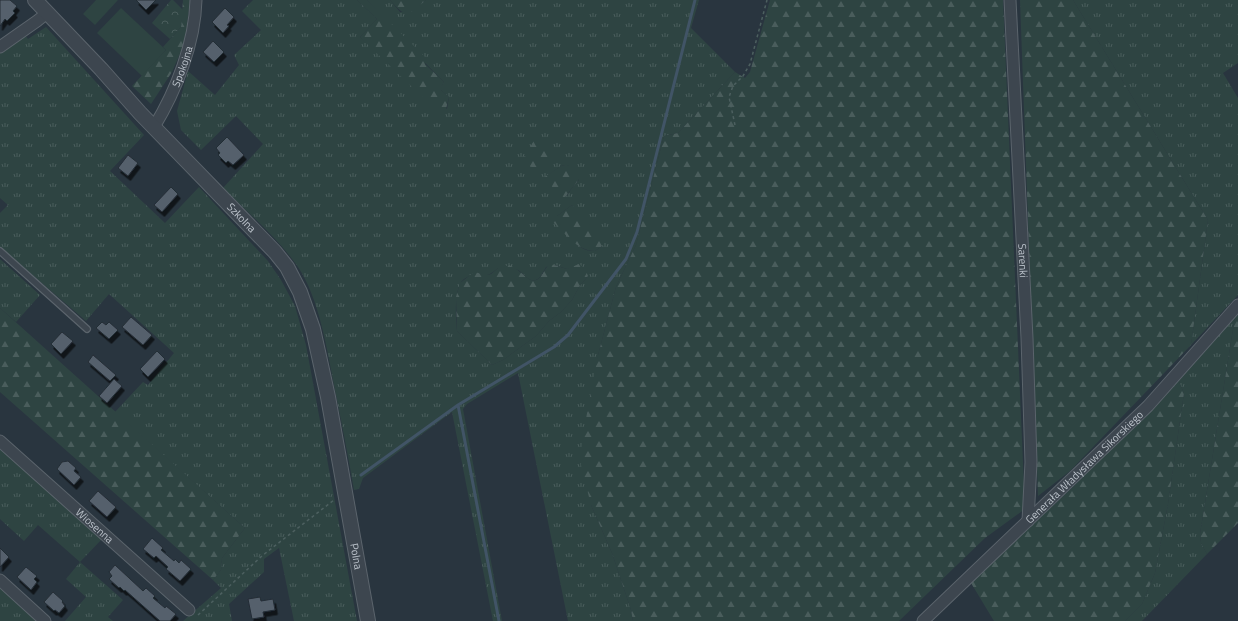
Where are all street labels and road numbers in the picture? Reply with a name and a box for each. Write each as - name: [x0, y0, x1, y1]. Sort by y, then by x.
- street label: Spokojna: [168, 44, 197, 89]
- street label: Szkolna: [223, 199, 260, 236]
- street label: Sarenki: [1014, 243, 1032, 278]
- street label: Generała Władysława Sikorskiego: [1022, 407, 1147, 527]
- street label: Wiosenna: [72, 504, 118, 547]
- street label: Polna: [346, 542, 367, 571]

